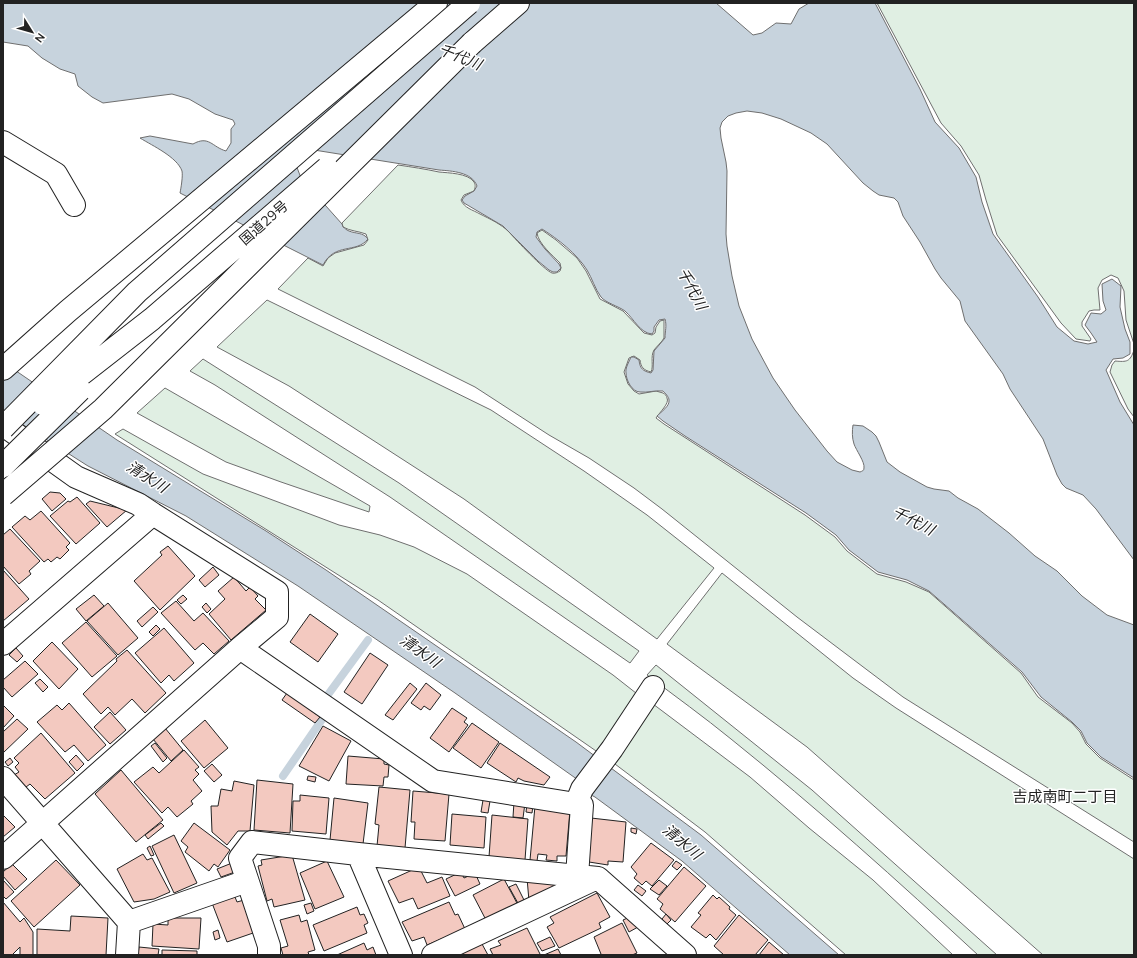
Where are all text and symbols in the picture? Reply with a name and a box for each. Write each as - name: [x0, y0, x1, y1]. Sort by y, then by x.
- north arrow: [12, 12, 52, 52]
- text: N: [31, 30, 48, 46]
- water label: 千代川: [435, 39, 486, 75]
- street label: 国道29号: [236, 197, 292, 249]
- water label: 千代川: [673, 264, 712, 315]
- water label: 清水川: [123, 457, 173, 498]
- water label: 千代川: [888, 502, 939, 541]
- water label: 清水川: [396, 630, 446, 673]
- district label: 吉成南町二丁目: [1012, 787, 1118, 807]
- water label: 清水川: [658, 820, 707, 865]

